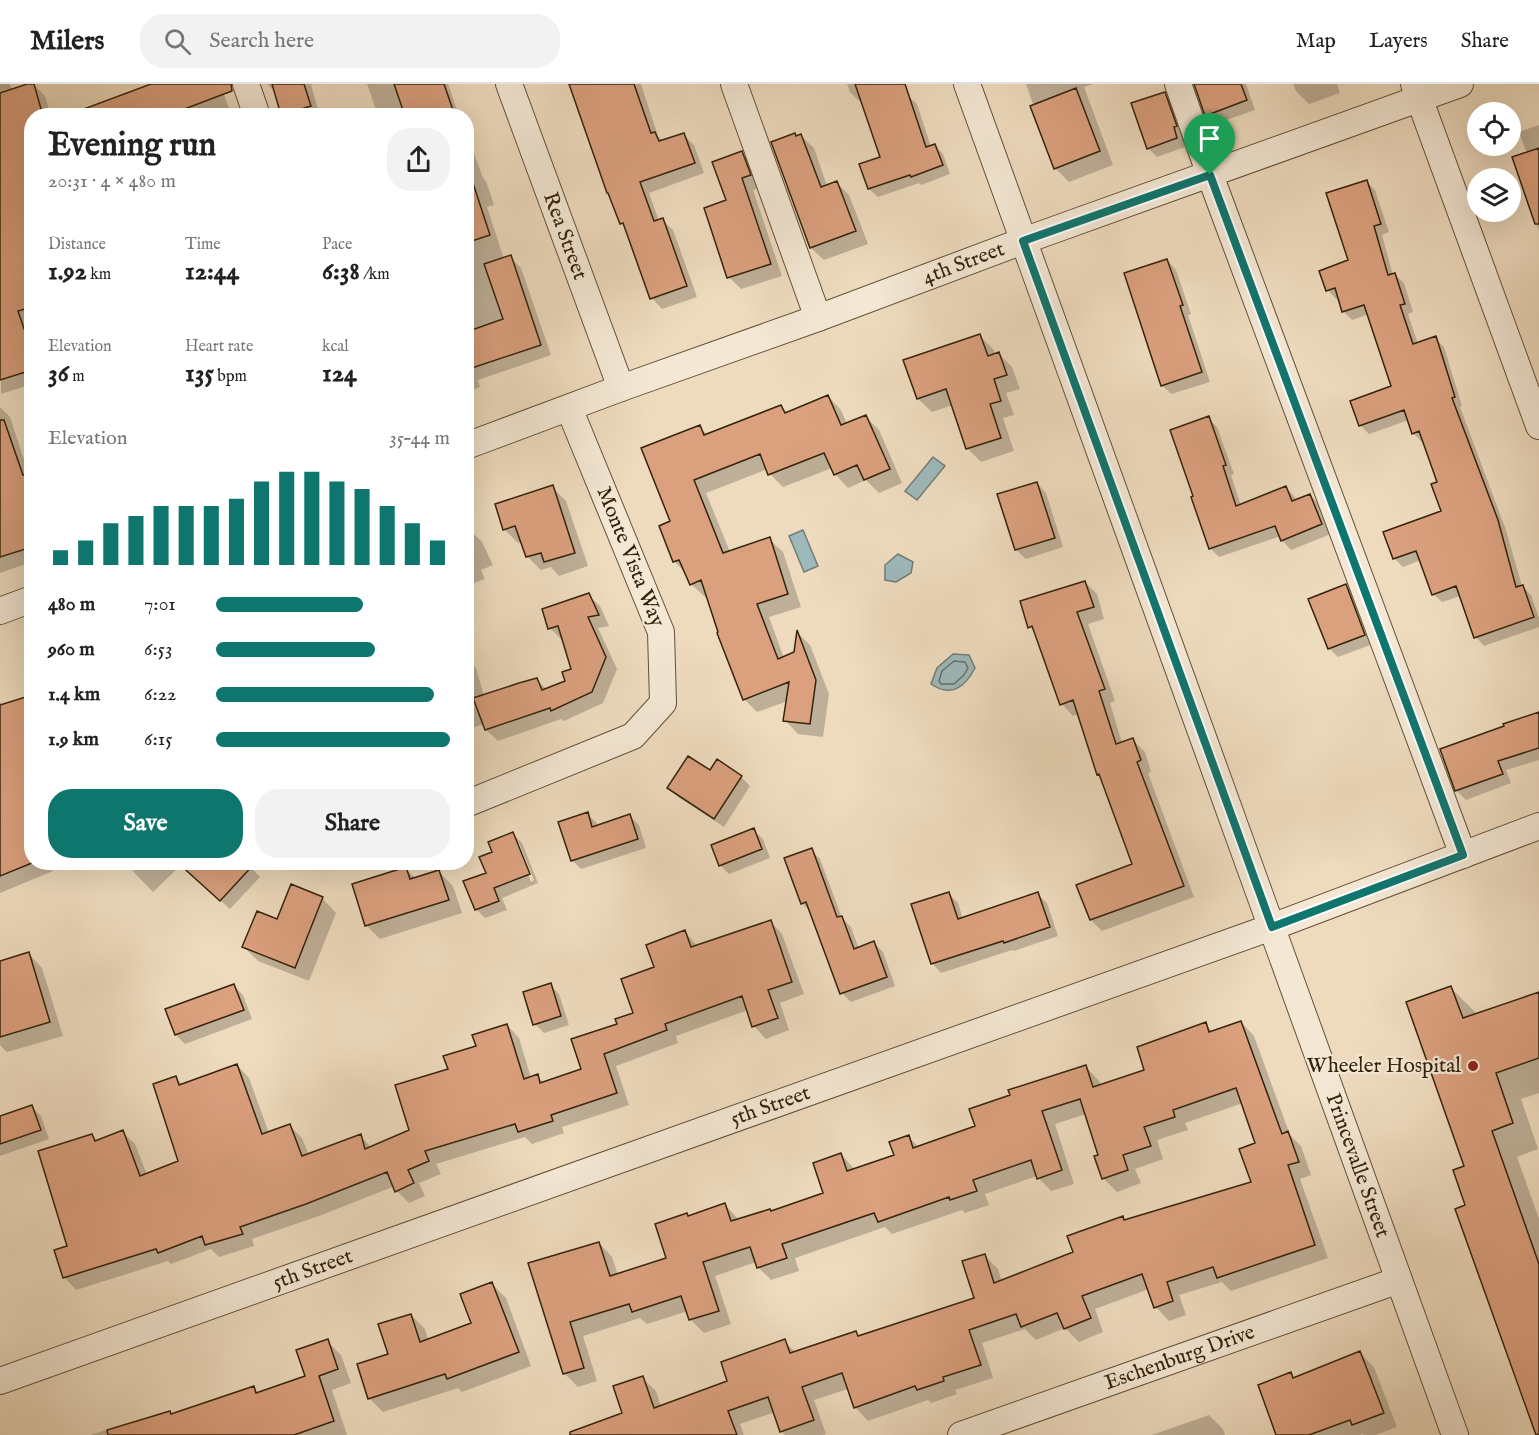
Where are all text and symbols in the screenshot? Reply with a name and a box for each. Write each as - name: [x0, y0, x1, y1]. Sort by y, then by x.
- search box: [140, 14, 560, 68]
- text: Milers: [30, 24, 104, 59]
- icon: search: [161, 25, 194, 58]
- text: Search here: [209, 27, 314, 55]
- text: Map: [1296, 28, 1336, 55]
- text: Layers: [1369, 28, 1428, 55]
- text: Share: [1461, 28, 1509, 55]
- map controls: [1467, 102, 1521, 222]
- button: locate: [1467, 102, 1521, 156]
- pin: [1184, 113, 1235, 175]
- icon: arrive: [1193, 122, 1226, 155]
- text: Evening run: [48, 125, 216, 167]
- button: share: [387, 128, 450, 191]
- button: layers: [1467, 168, 1521, 222]
- text: 20:31 · 4 × 480 m: [48, 169, 176, 194]
- street label: Rea Street: [537, 188, 593, 284]
- text: Distance: [48, 235, 106, 255]
- text: Time: [185, 235, 221, 255]
- text: Pace: [322, 235, 352, 255]
- street label: 4th Street: [919, 236, 1008, 291]
- text: 1.92: [48, 255, 87, 288]
- text: 12:44: [185, 255, 239, 288]
- text: 6:38: [322, 255, 360, 288]
- text: km: [87, 265, 111, 285]
- text: /km: [360, 265, 390, 285]
- text: Elevation: [48, 337, 111, 357]
- text: Heart rate: [185, 337, 253, 357]
- text: kcal: [322, 337, 349, 357]
- text: 36: [48, 357, 69, 390]
- text: 135: [185, 357, 214, 390]
- text: 124: [322, 357, 357, 390]
- text: m: [69, 367, 85, 387]
- text: bpm: [214, 367, 247, 387]
- text: Elevation: [48, 426, 127, 451]
- text: 35–44 m: [389, 426, 450, 451]
- street label: Monte Vista Way: [590, 483, 671, 632]
- text: 480 m: [48, 592, 95, 617]
- text: 7:01: [144, 592, 176, 617]
- text: 960 m: [48, 637, 95, 662]
- text: 6:53: [144, 637, 172, 662]
- text: 1.4 km: [48, 682, 100, 707]
- text: 6:22: [144, 682, 176, 707]
- text: 1.9 km: [48, 727, 99, 752]
- text: 6:15: [144, 727, 172, 752]
- button: Save: [48, 789, 243, 858]
- button: Share: [255, 789, 450, 858]
- place label: Wheeler Hospital: [1307, 1053, 1461, 1080]
- marker: Wheeler Hospital: [1466, 1059, 1480, 1073]
- street label: 5th Street: [727, 1079, 814, 1133]
- street label: Princevalle Street: [1319, 1090, 1396, 1241]
- street label: 5th Street: [269, 1243, 356, 1296]
- street label: Eschenburg Drive: [1101, 1318, 1259, 1397]

